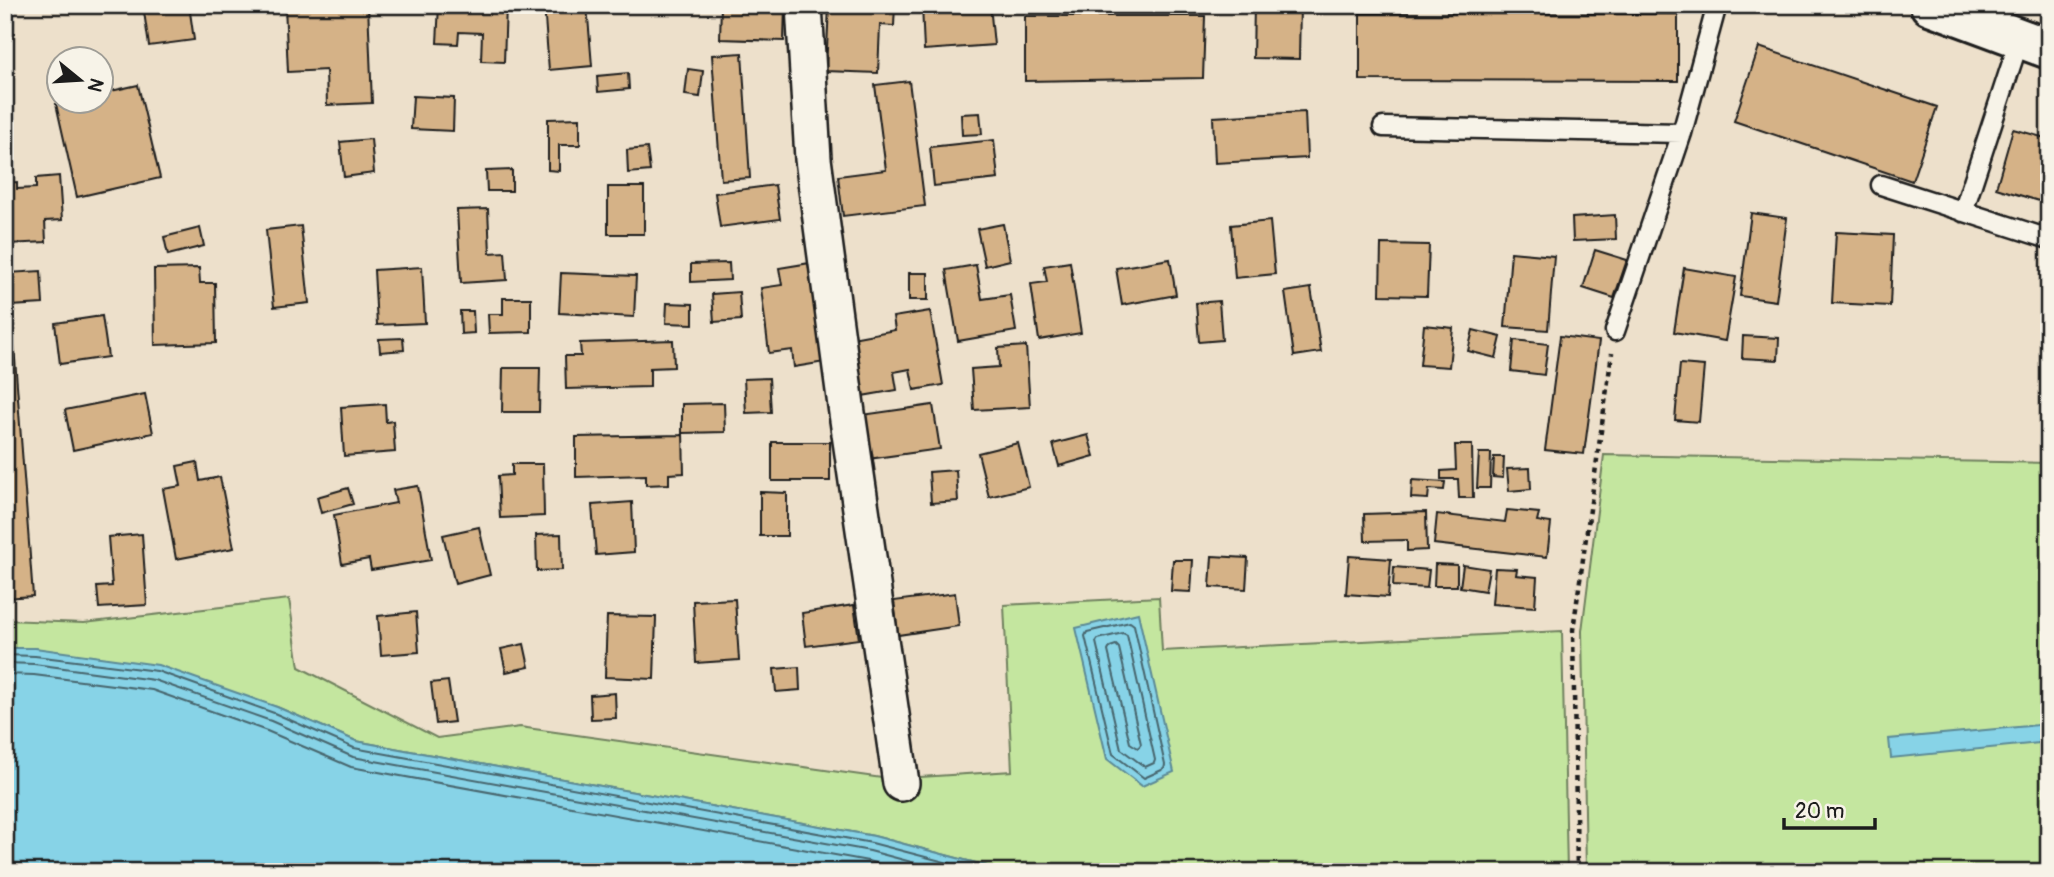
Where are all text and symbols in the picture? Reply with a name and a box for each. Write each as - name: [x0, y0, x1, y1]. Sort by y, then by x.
- north arrow: [46, 46, 116, 116]
- text: N: [82, 75, 109, 95]
- scale bar: [1784, 786, 1876, 830]
- text: 20 m: [1795, 798, 1844, 825]

